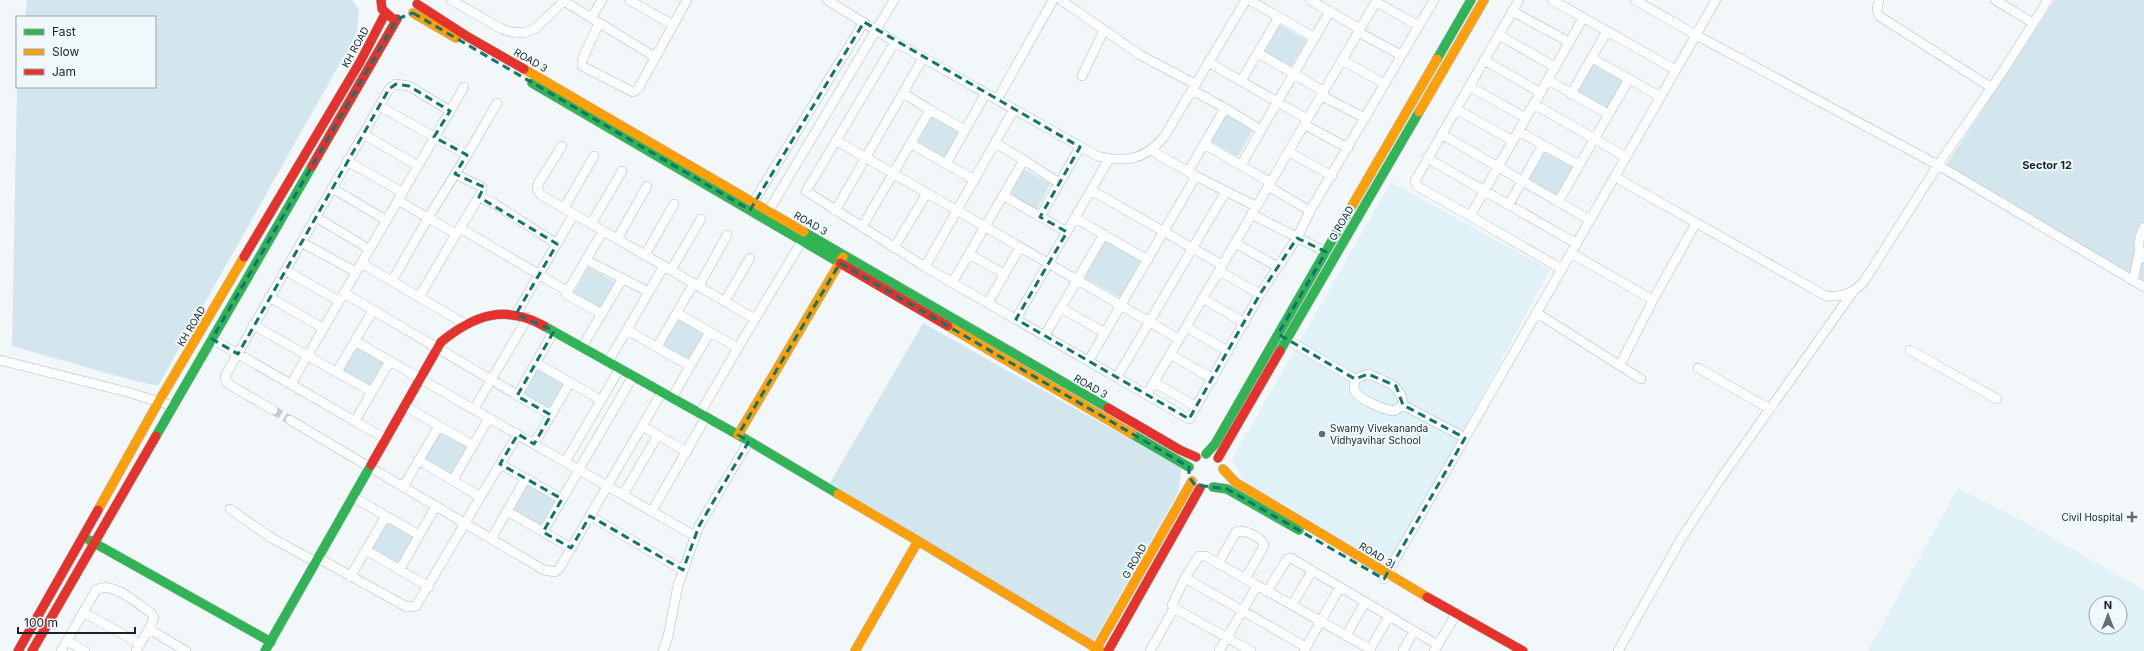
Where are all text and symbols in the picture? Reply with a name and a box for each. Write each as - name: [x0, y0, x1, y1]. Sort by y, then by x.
- legend: [16, 16, 156, 88]
- text: Fast: [52, 24, 76, 39]
- street label: KH ROAD: [339, 24, 371, 70]
- text: Slow: [52, 44, 80, 59]
- street label: ROAD 3: [512, 46, 550, 74]
- text: Jam: [52, 64, 76, 79]
- district label: Sector 12: [2022, 158, 2072, 172]
- street label: G ROAD: [1326, 203, 1356, 243]
- street label: ROAD 3: [792, 209, 830, 237]
- street label: KH ROAD: [174, 304, 208, 348]
- street label: ROAD 3: [1072, 372, 1110, 400]
- place label: Swamy Vivekananda Vidhyavihar School: [1330, 422, 1428, 446]
- marker: Swamy Vivekananda Vidhyavihar School: [1317, 429, 1327, 439]
- place label: Civil Hospital: [2061, 511, 2123, 523]
- marker: Civil Hospital: [2126, 511, 2138, 523]
- street label: ROAD 3: [1357, 539, 1395, 569]
- street label: G ROAD: [1119, 541, 1149, 581]
- north arrow: [2088, 595, 2128, 635]
- text: N: [2104, 598, 2112, 612]
- scale bar: [18, 609, 135, 635]
- text: 100 m: [24, 615, 58, 630]

